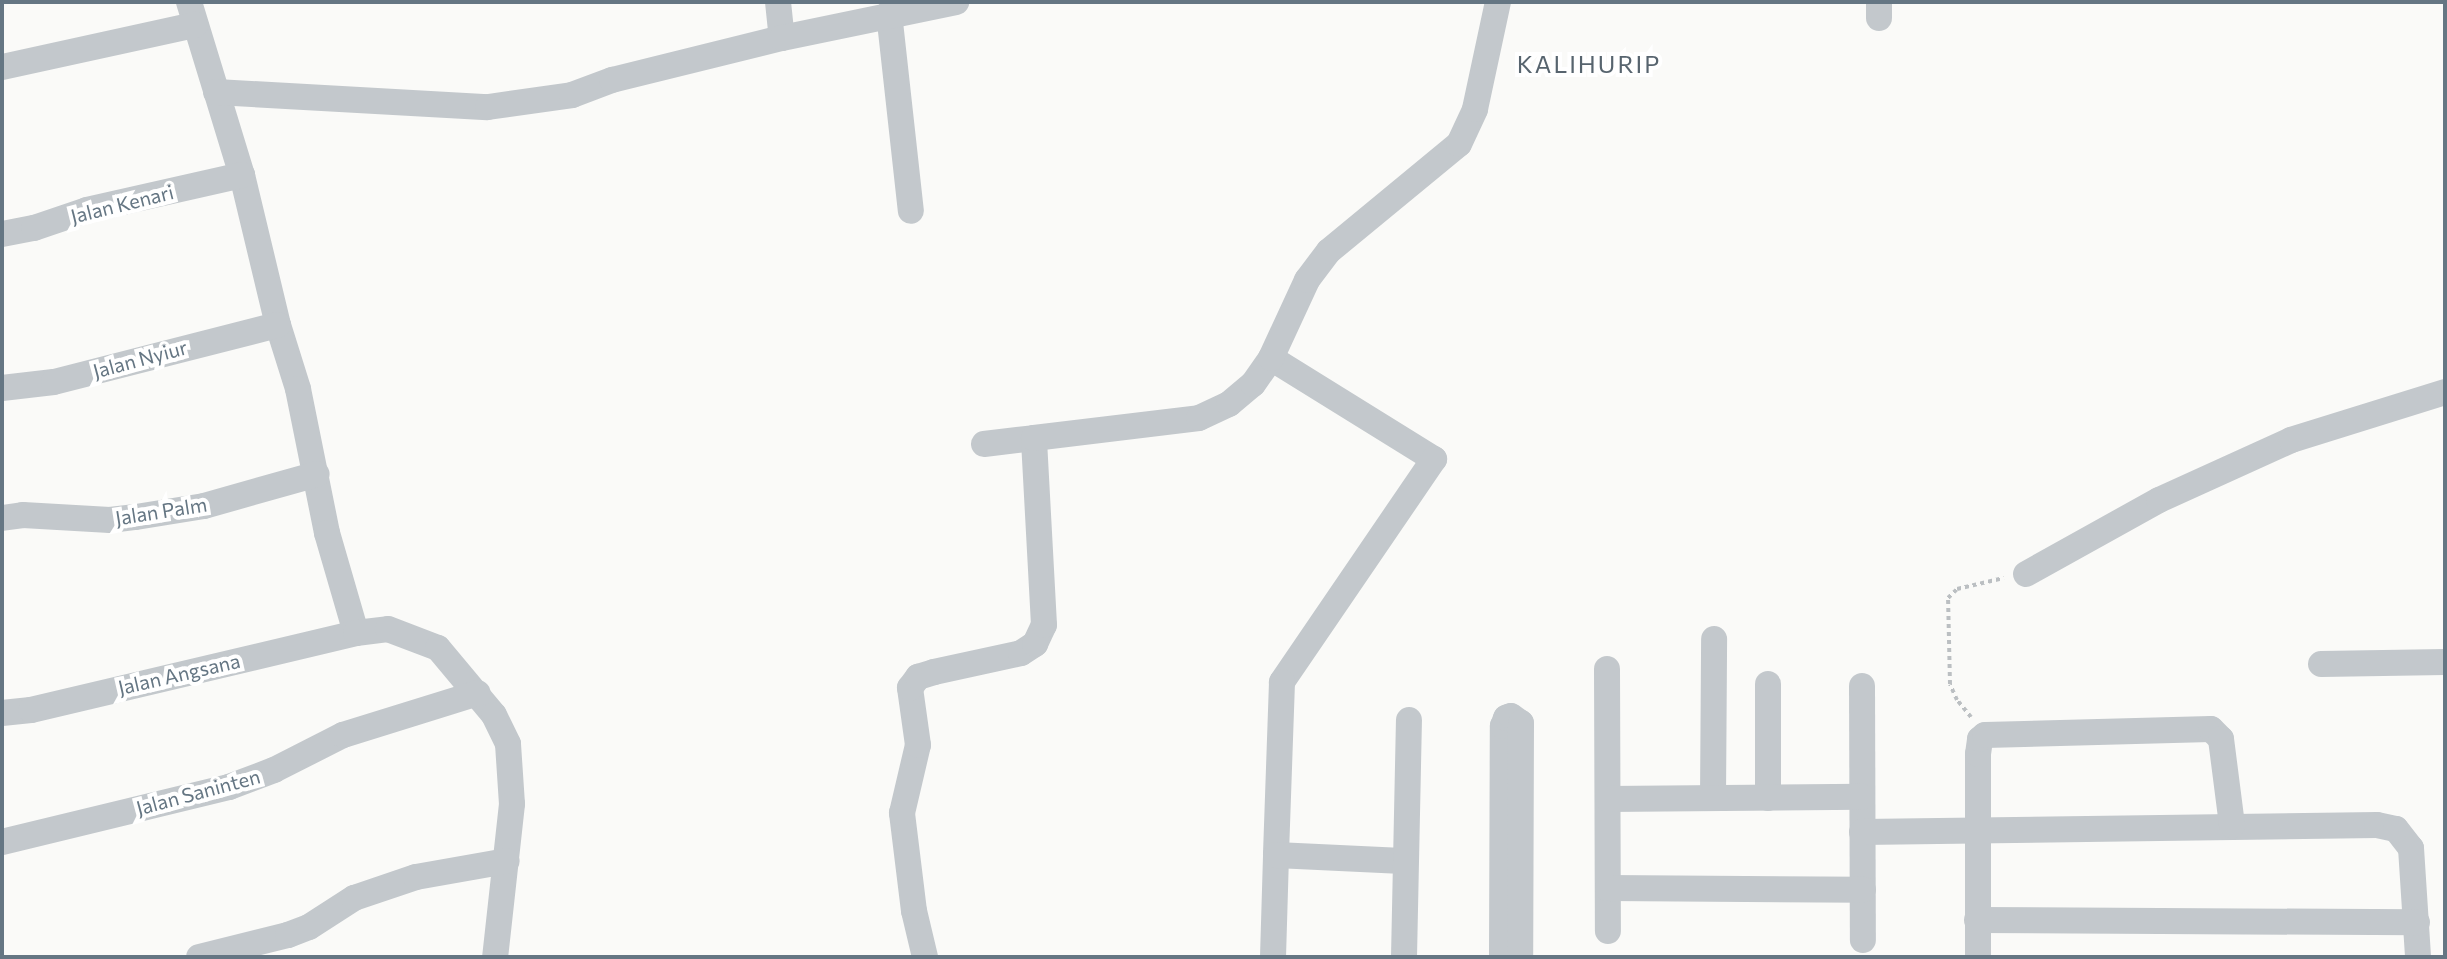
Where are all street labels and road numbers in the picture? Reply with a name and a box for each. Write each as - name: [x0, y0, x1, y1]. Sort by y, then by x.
- street label: Jalan Kenari: [68, 180, 176, 228]
- street label: Jalan Nyiur: [90, 335, 190, 383]
- street label: Jalan Palm: [113, 492, 209, 530]
- street label: Jalan Angsana: [116, 648, 242, 700]
- street label: Jalan Saninten: [133, 764, 263, 820]

